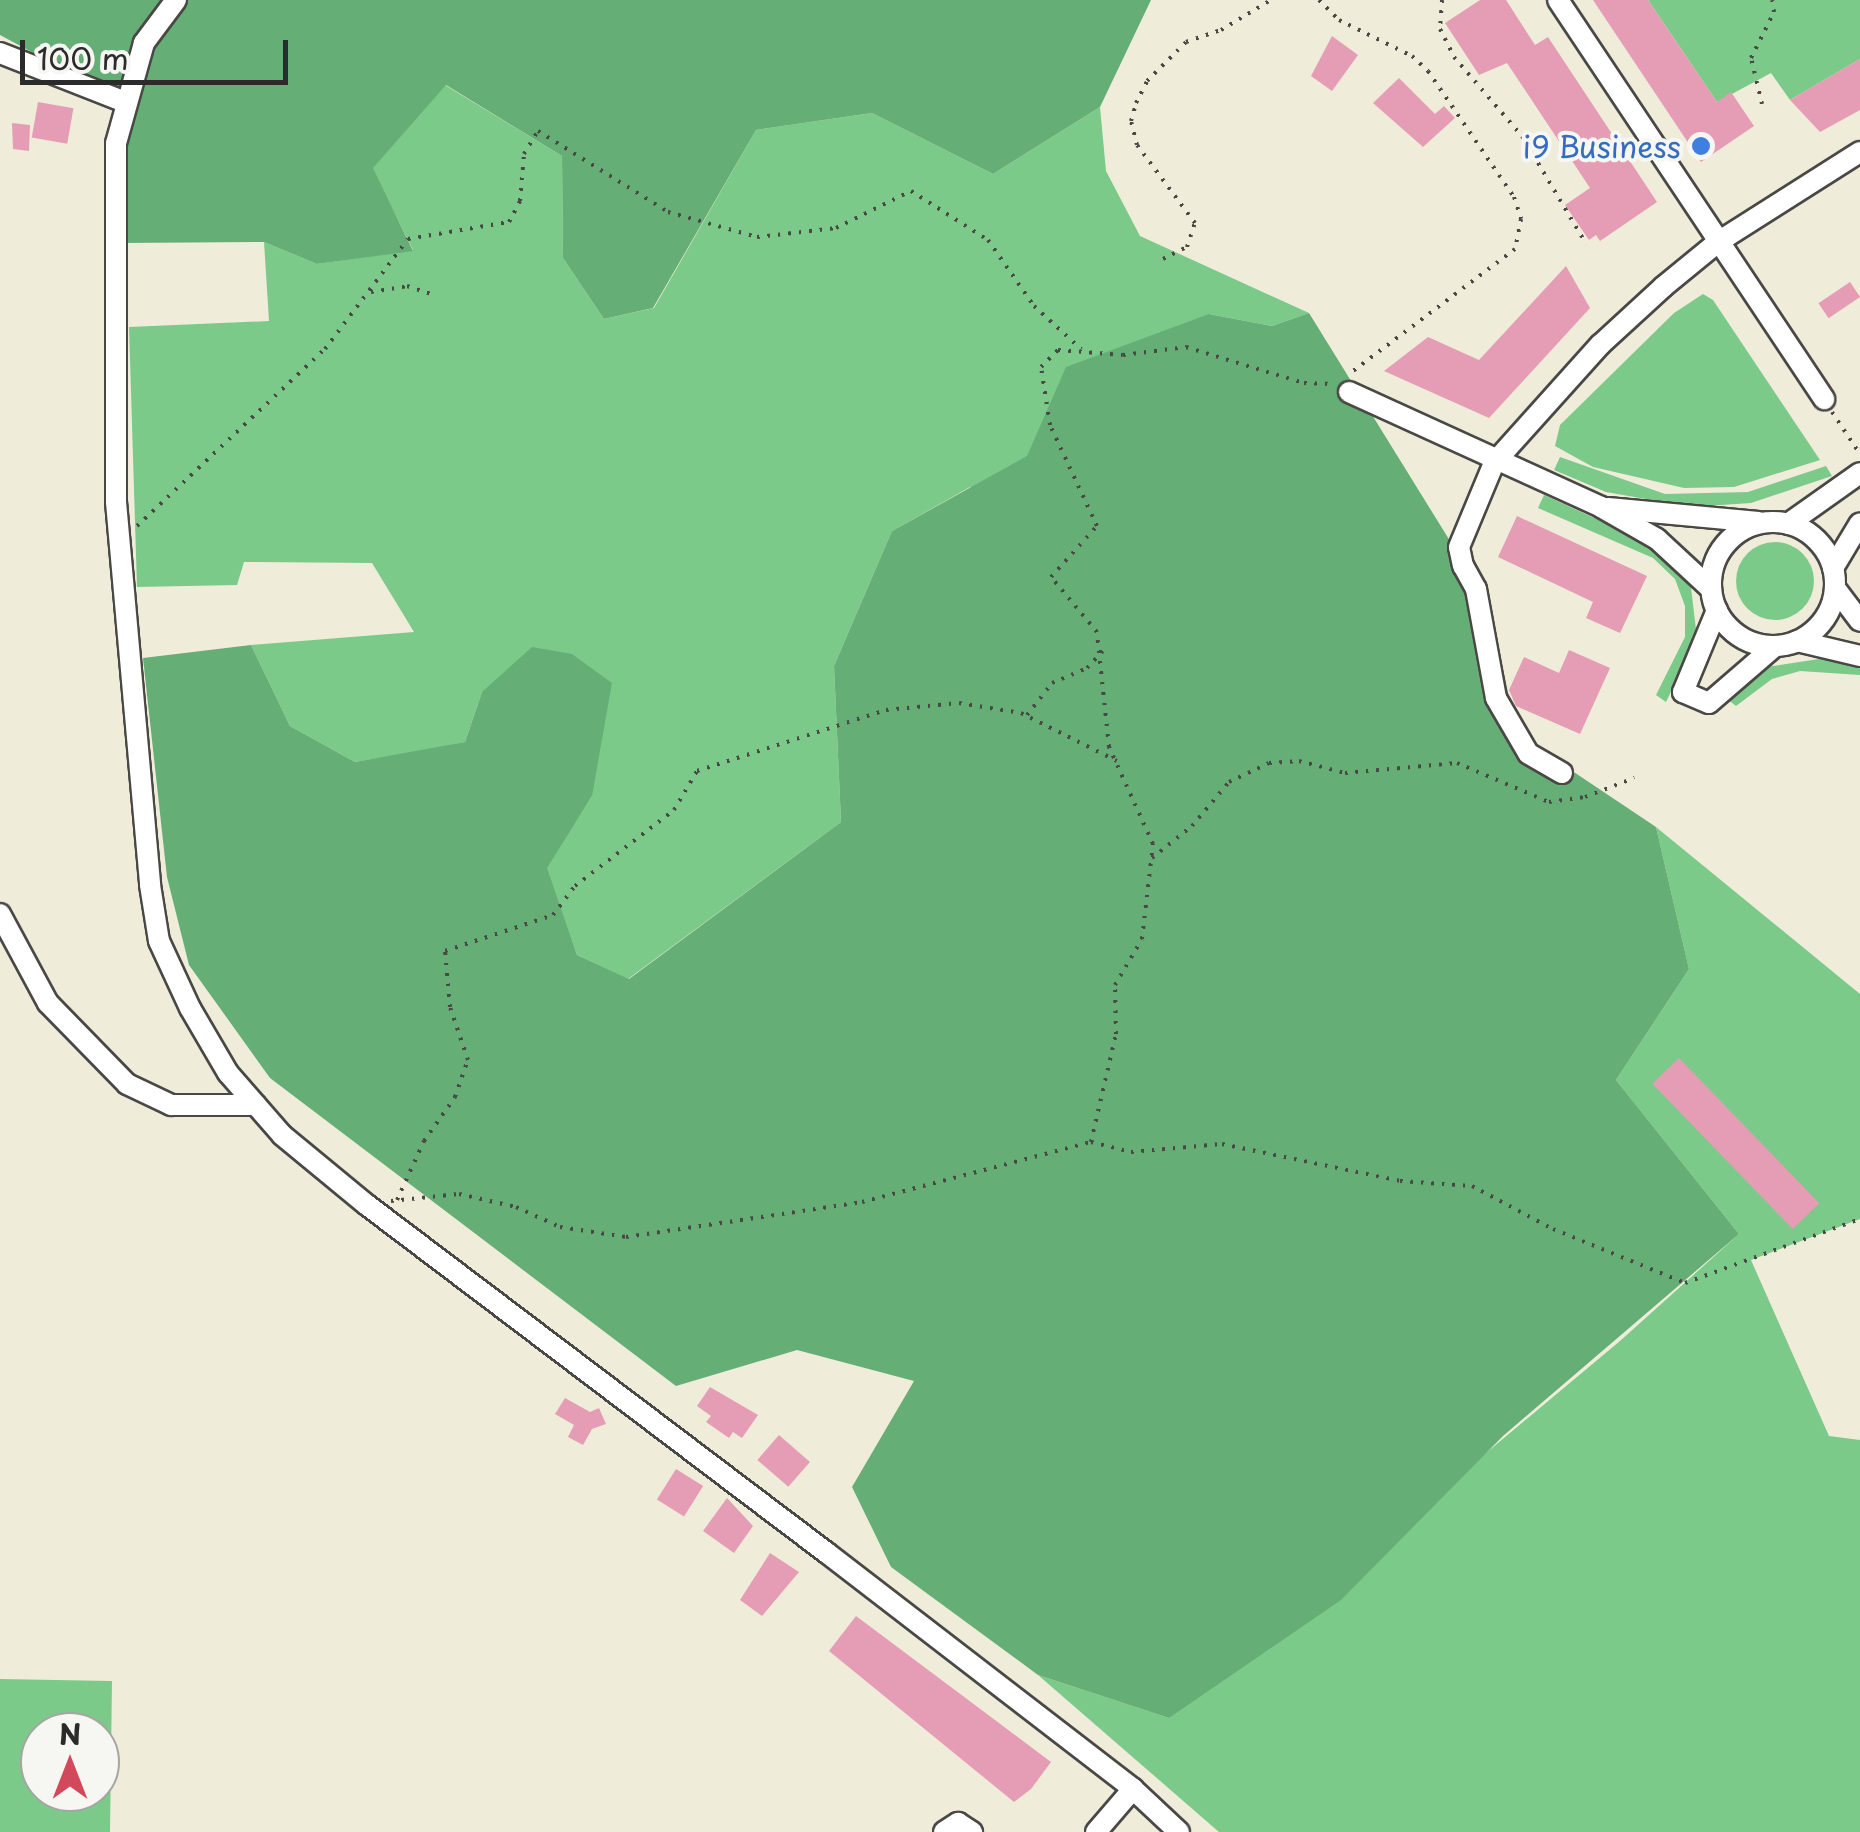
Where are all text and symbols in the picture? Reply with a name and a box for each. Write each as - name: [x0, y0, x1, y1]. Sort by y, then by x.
- scale bar: [25, 20, 292, 82]
- text: 100 m: [37, 35, 129, 80]
- place label: i9 Business: [1521, 128, 1681, 164]
- marker: i9 Business: [1690, 135, 1712, 157]
- north arrow: [20, 1712, 120, 1812]
- text: N: [59, 1712, 81, 1755]

